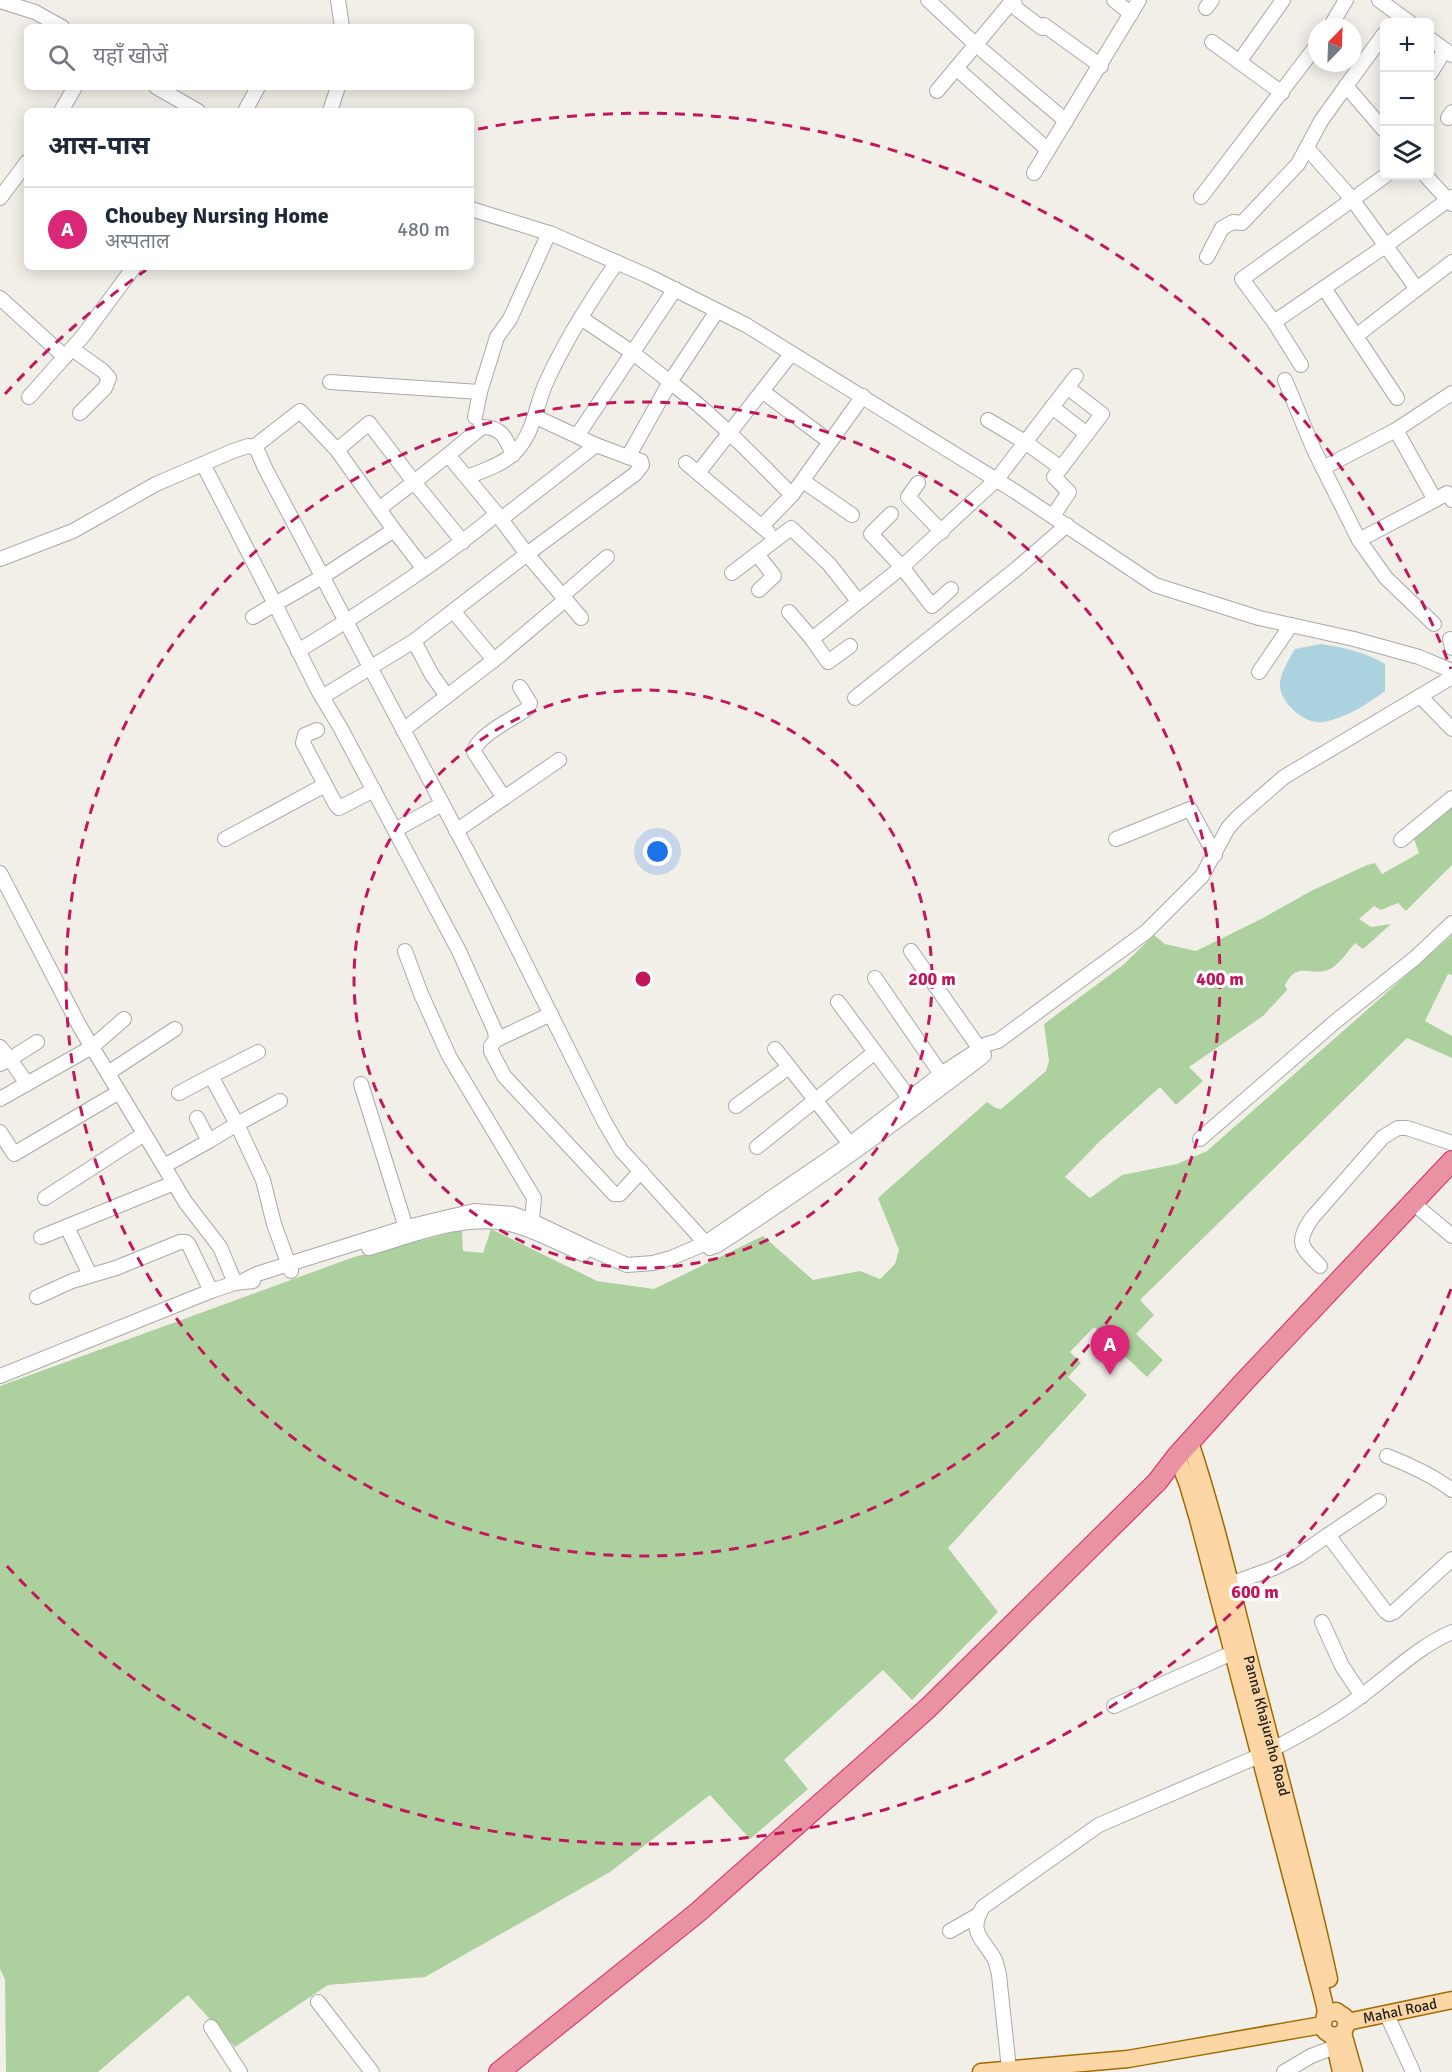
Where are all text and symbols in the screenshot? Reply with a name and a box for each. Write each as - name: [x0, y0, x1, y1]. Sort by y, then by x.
- north arrow: [1308, 18, 1362, 72]
- map controls: [1380, 18, 1434, 180]
- button: +: [1380, 18, 1434, 72]
- search box: [24, 24, 474, 90]
- icon: search: [45, 41, 78, 74]
- text: यहाँ खोजें: [93, 42, 168, 69]
- button: −: [1380, 72, 1434, 126]
- button: layers: [1380, 126, 1434, 180]
- text: आस-पास: [48, 130, 150, 162]
- text: Choubey Nursing Home: [105, 202, 329, 229]
- text: A: [61, 217, 74, 242]
- text: 480 m: [397, 217, 450, 242]
- text: अस्पताल: [105, 229, 170, 254]
- your location: [643, 837, 672, 866]
- text: 200 m: [908, 968, 956, 990]
- text: 400 m: [1196, 968, 1244, 990]
- centre of rings: [633, 969, 653, 989]
- pin: A: [1090, 1326, 1130, 1375]
- text: 600 m: [1231, 1581, 1279, 1603]
- street label: Panna Khajuraho Road: [1240, 1654, 1294, 1798]
- street label: Mahal Road: [1361, 1994, 1439, 2027]

